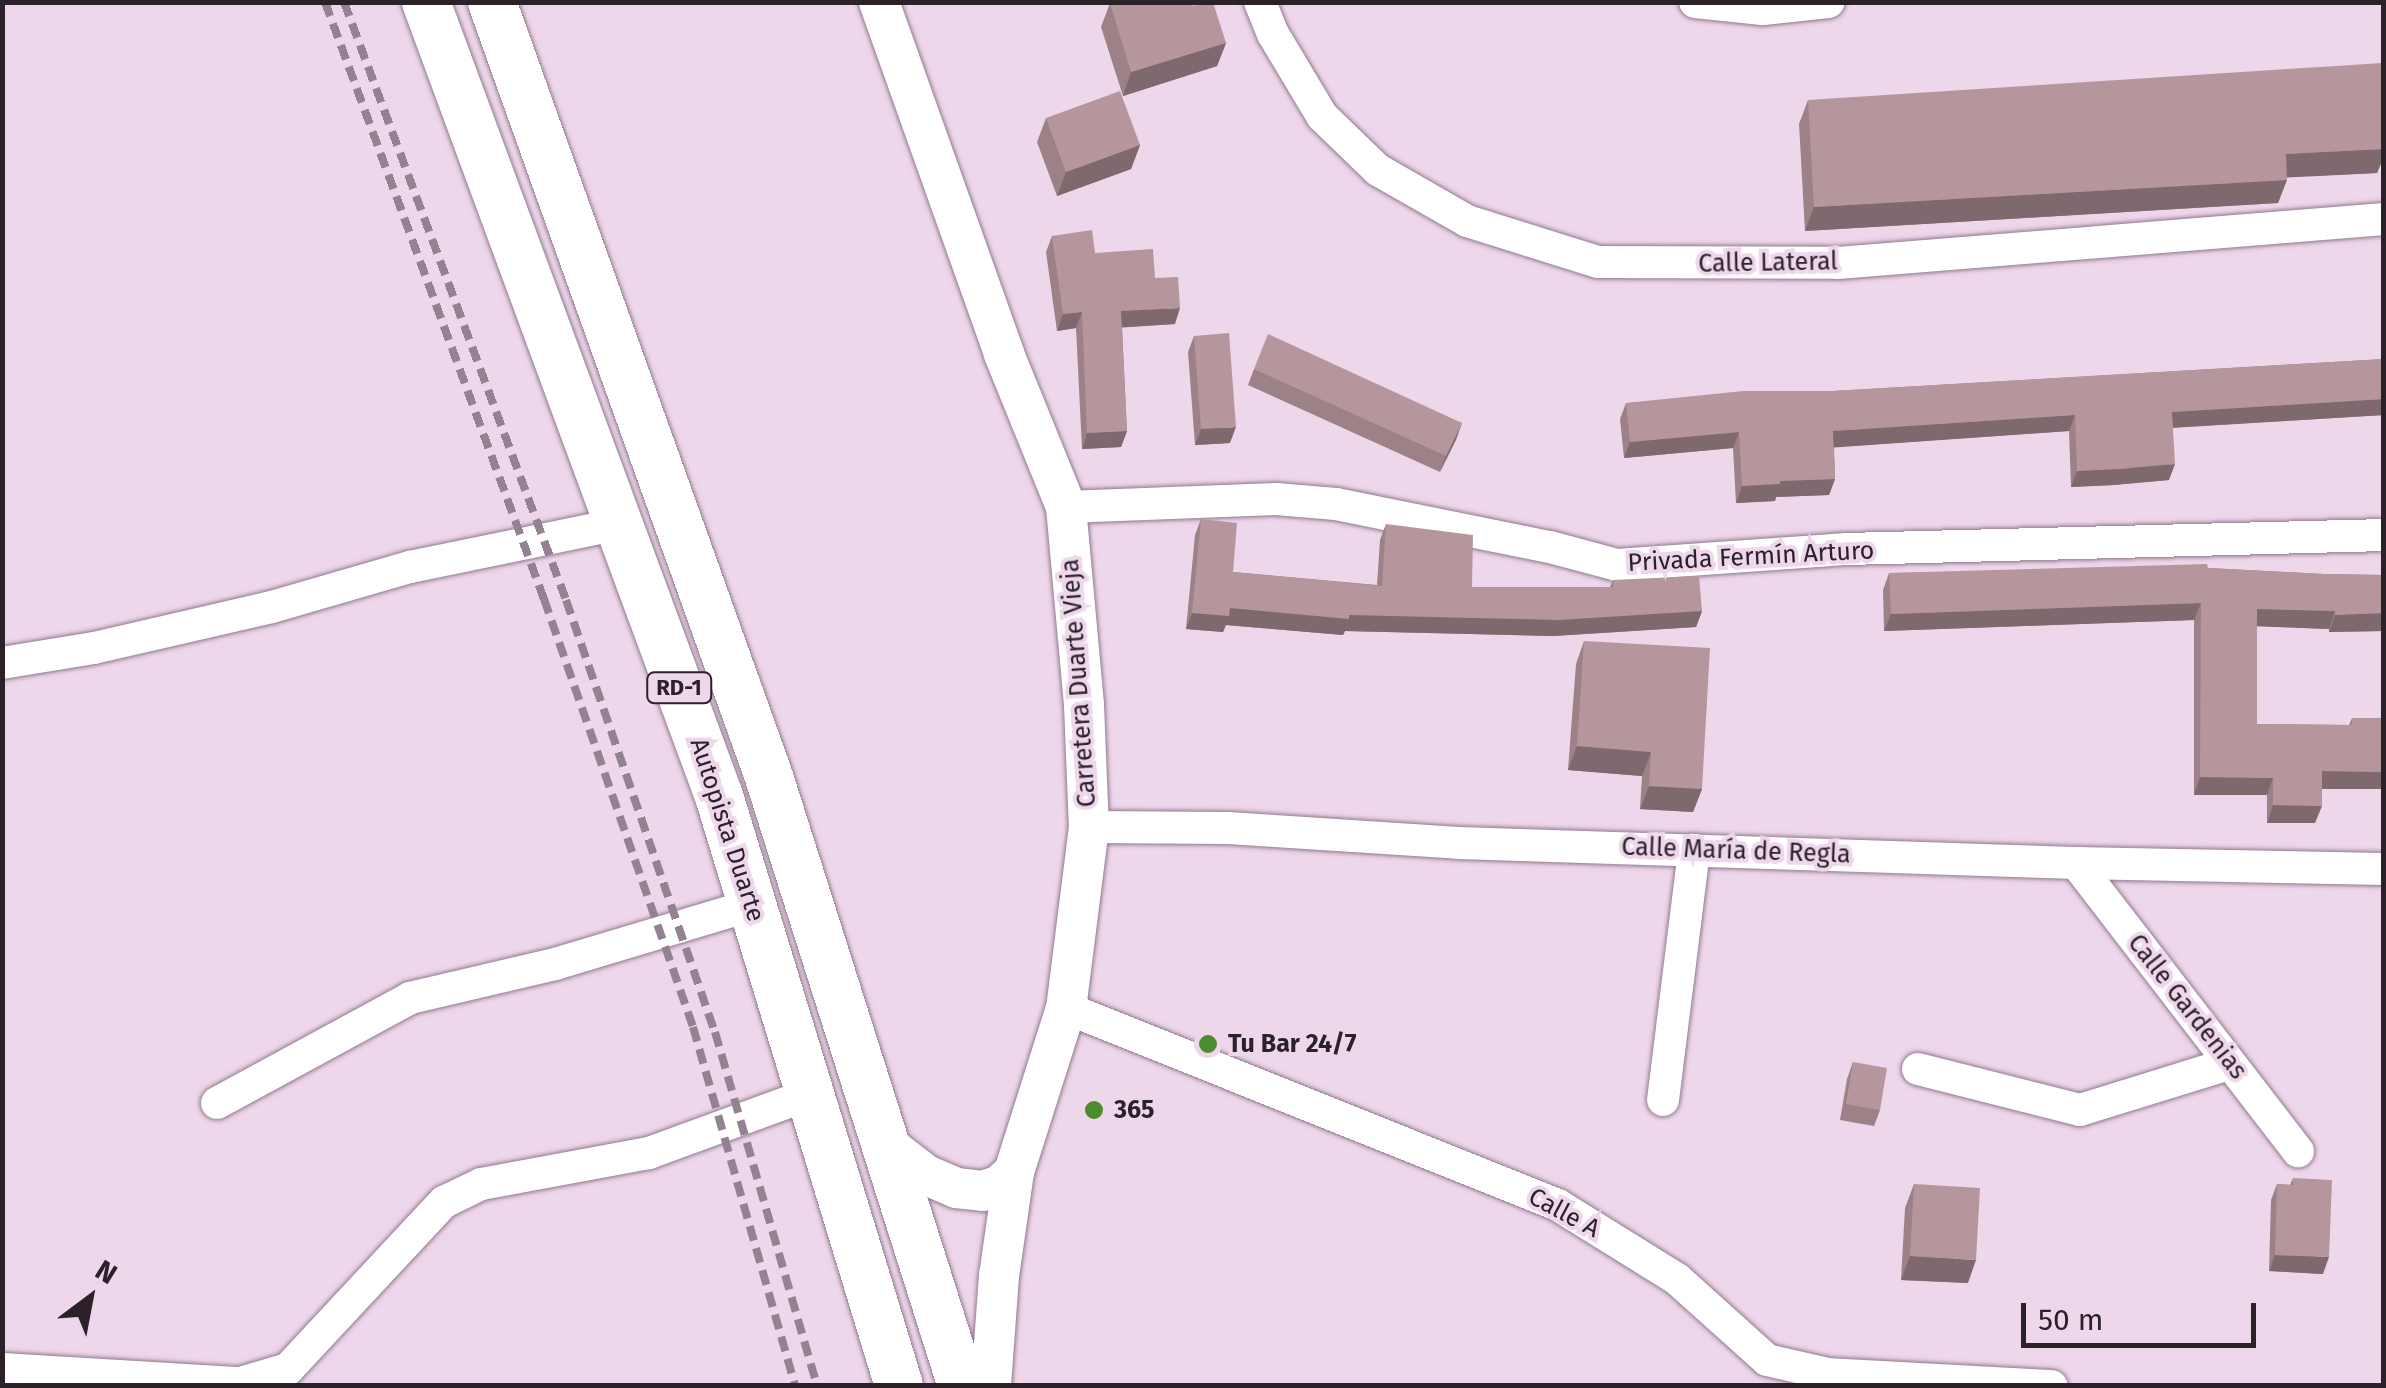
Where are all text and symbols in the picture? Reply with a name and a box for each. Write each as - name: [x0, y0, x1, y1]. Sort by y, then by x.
- street label: Calle Lateral: [1698, 247, 1838, 279]
- street label: Privada Fermín Arturo: [1627, 536, 1875, 578]
- street label: Carretera Duarte Vieja: [1055, 558, 1103, 808]
- road number: RD-1: [644, 671, 714, 705]
- street label: Autopista Duarte: [683, 735, 771, 925]
- street label: Calle María de Regla: [1621, 832, 1851, 870]
- street label: Calle Gardenias: [2121, 929, 2253, 1085]
- place label: Tu Bar 24/7: [1228, 1029, 1356, 1059]
- marker: Tu Bar 24/7: [1197, 1033, 1219, 1055]
- place label: 365: [1114, 1095, 1154, 1125]
- marker: 365: [1083, 1099, 1105, 1121]
- street label: Calle A: [1523, 1182, 1605, 1244]
- north arrow: [40, 1248, 140, 1348]
- text: N: [90, 1253, 123, 1291]
- scale bar: [2026, 1283, 2261, 1345]
- text: 50 m: [2038, 1302, 2103, 1338]

